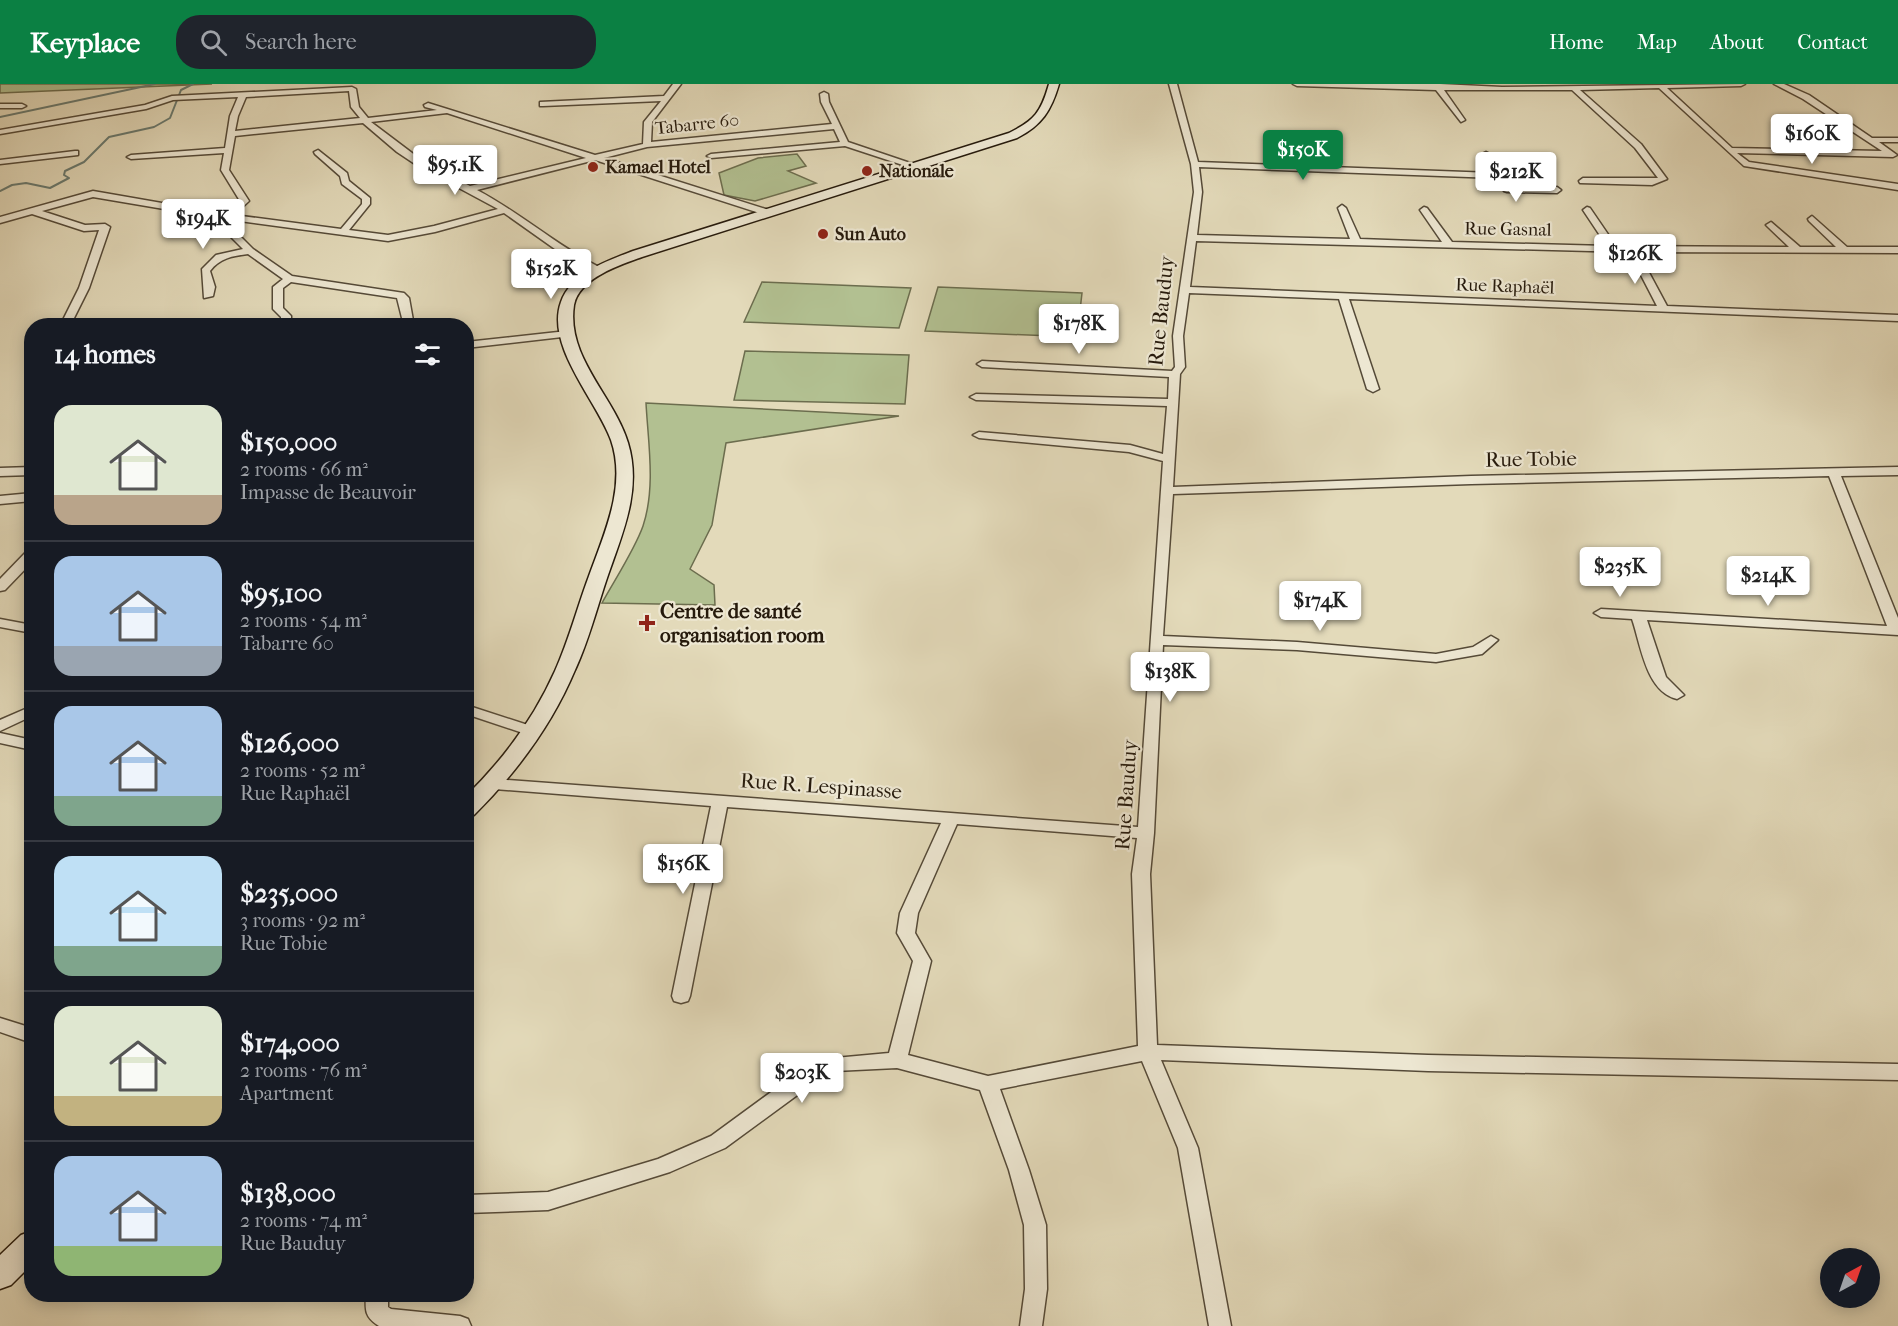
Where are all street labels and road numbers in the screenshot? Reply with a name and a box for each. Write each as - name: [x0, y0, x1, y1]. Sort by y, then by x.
- street label: Tabarre 60: [654, 110, 740, 139]
- street label: Rue Gasnal: [1464, 218, 1552, 241]
- street label: Rue Bauduy: [1143, 254, 1179, 367]
- street label: Rue Raphaël: [1455, 274, 1555, 299]
- street label: Rue Tobie: [1485, 446, 1577, 472]
- street label: Rue Bauduy: [1110, 738, 1142, 851]
- street label: Rue R. Lespinasse: [739, 768, 903, 804]

